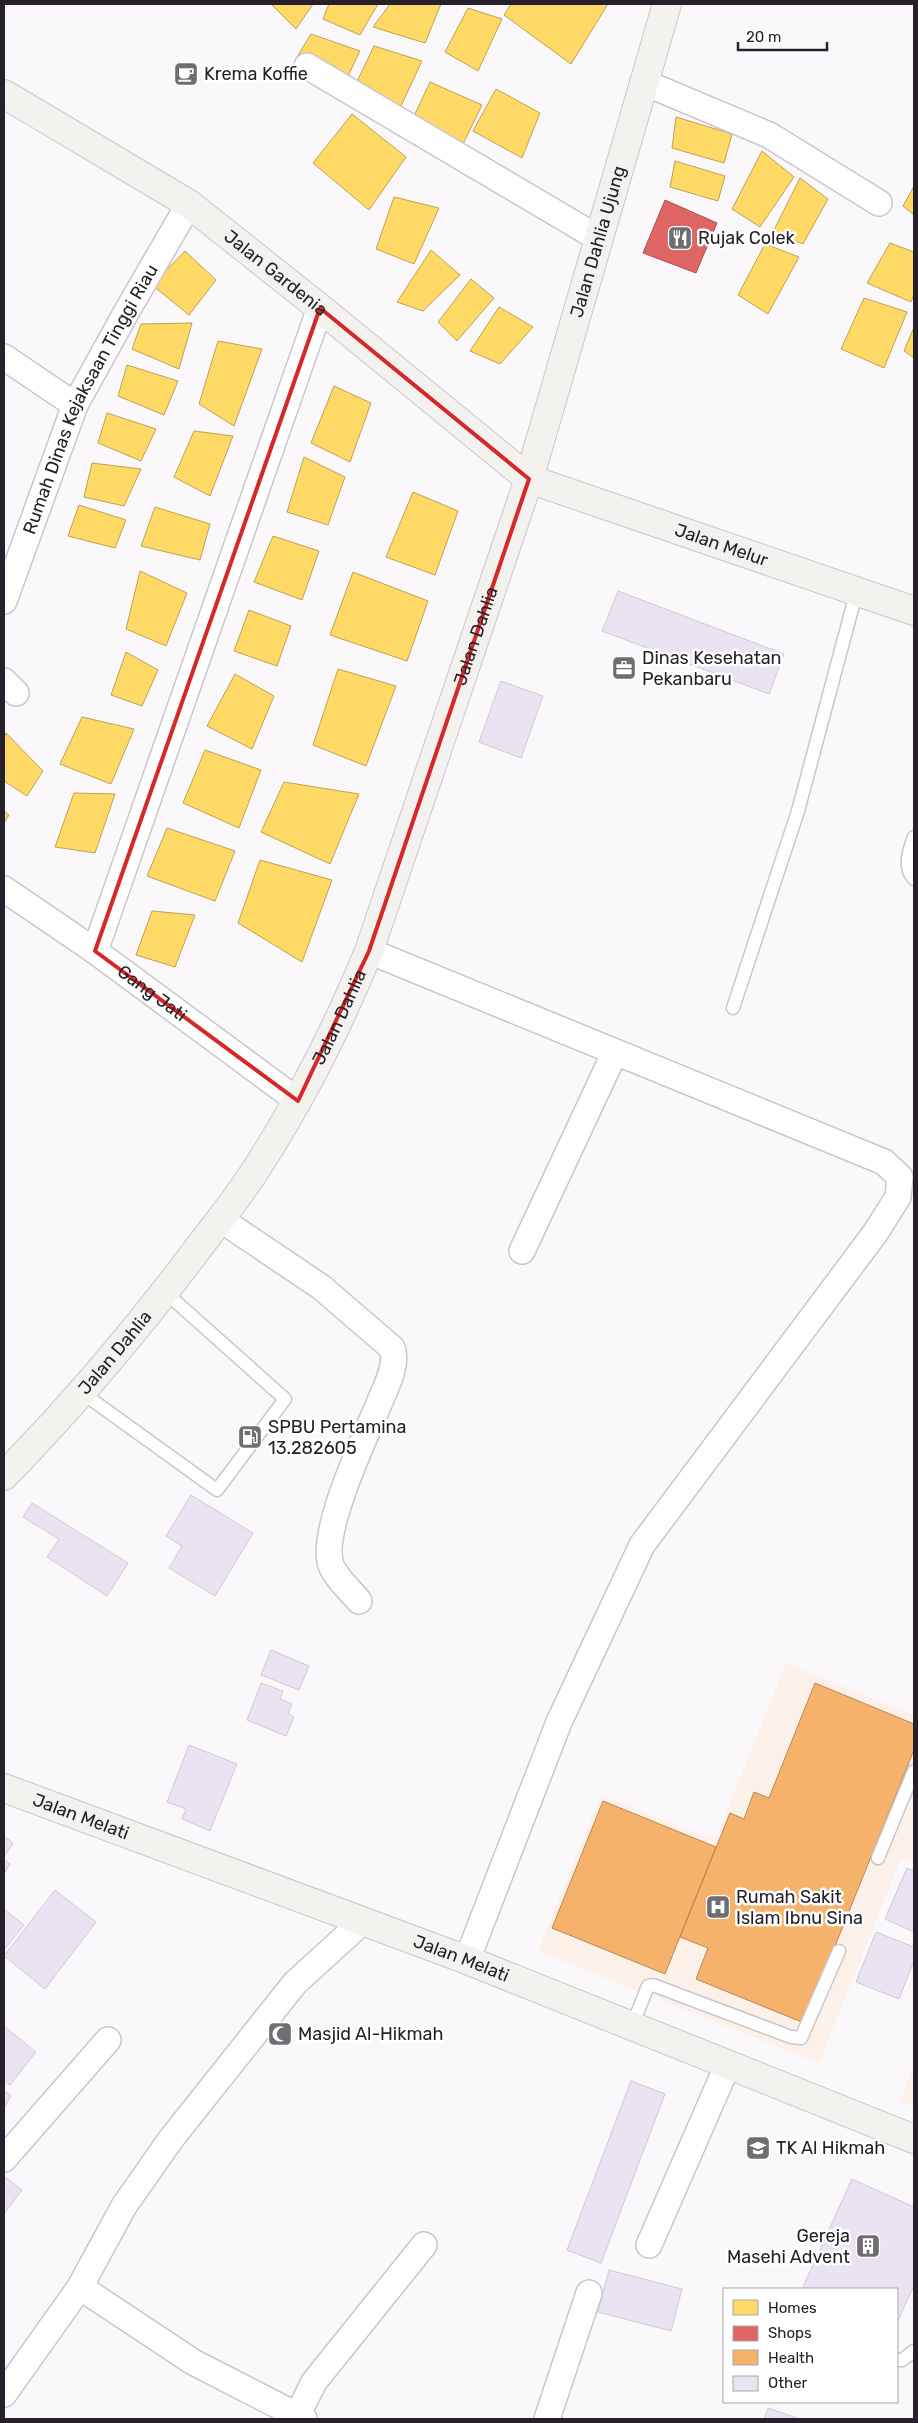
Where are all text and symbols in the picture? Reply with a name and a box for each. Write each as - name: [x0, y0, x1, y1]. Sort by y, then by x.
- scale bar: [738, 20, 827, 52]
- text: 20 m: [746, 28, 781, 46]
- cafe icon: Krema Koffie: [173, 61, 199, 87]
- place label: Krema Koffie: [204, 63, 308, 85]
- street label: Jalan Dahlia Ujung: [565, 163, 630, 320]
- street label: Jalan Gardenia: [220, 225, 332, 321]
- restaurant icon: Rujak Colek: [667, 225, 693, 251]
- place label: Rujak Colek: [698, 227, 796, 249]
- street label: Rumah Dinas Kejaksaan Tinggi Riau: [18, 260, 163, 537]
- street label: Jalan Melur: [672, 519, 771, 571]
- street label: Jalan Dahlia: [449, 584, 503, 688]
- place label: Dinas Kesehatan Pekanbaru: [642, 647, 782, 690]
- office icon: Dinas Kesehatan Pekanbaru: [611, 655, 637, 681]
- street label: Gang Jati: [113, 960, 191, 1026]
- street label: Jalan Dahlia: [307, 966, 371, 1069]
- street label: Jalan Dahlia: [73, 1306, 157, 1399]
- place label: SPBU Pertamina 13.282605: [268, 1416, 406, 1459]
- fuel station icon: SPBU Pertamina 13.282605: [237, 1424, 263, 1450]
- street label: Jalan Melati: [30, 1789, 132, 1844]
- place label: Rumah Sakit Islam Ibnu Sina: [736, 1886, 863, 1929]
- hospital icon: Rumah Sakit Islam Ibnu Sina: [705, 1894, 731, 1920]
- street label: Jalan Melati: [410, 1930, 512, 1987]
- mosque icon: Masjid Al-Hikmah: [267, 2021, 293, 2047]
- place label: Masjid Al-Hikmah: [298, 2023, 443, 2045]
- school or university icon: TK Al Hikmah: [745, 2135, 771, 2161]
- place label: TK Al Hikmah: [776, 2137, 885, 2159]
- place label: Gereja Masehi Advent: [727, 2225, 850, 2268]
- building icon: Gereja Masehi Advent: [855, 2233, 881, 2259]
- legend: [723, 2288, 898, 2403]
- text: Homes: [768, 2299, 817, 2317]
- text: Shops: [768, 2324, 812, 2342]
- text: Health: [768, 2349, 814, 2367]
- text: Other: [768, 2374, 808, 2392]

